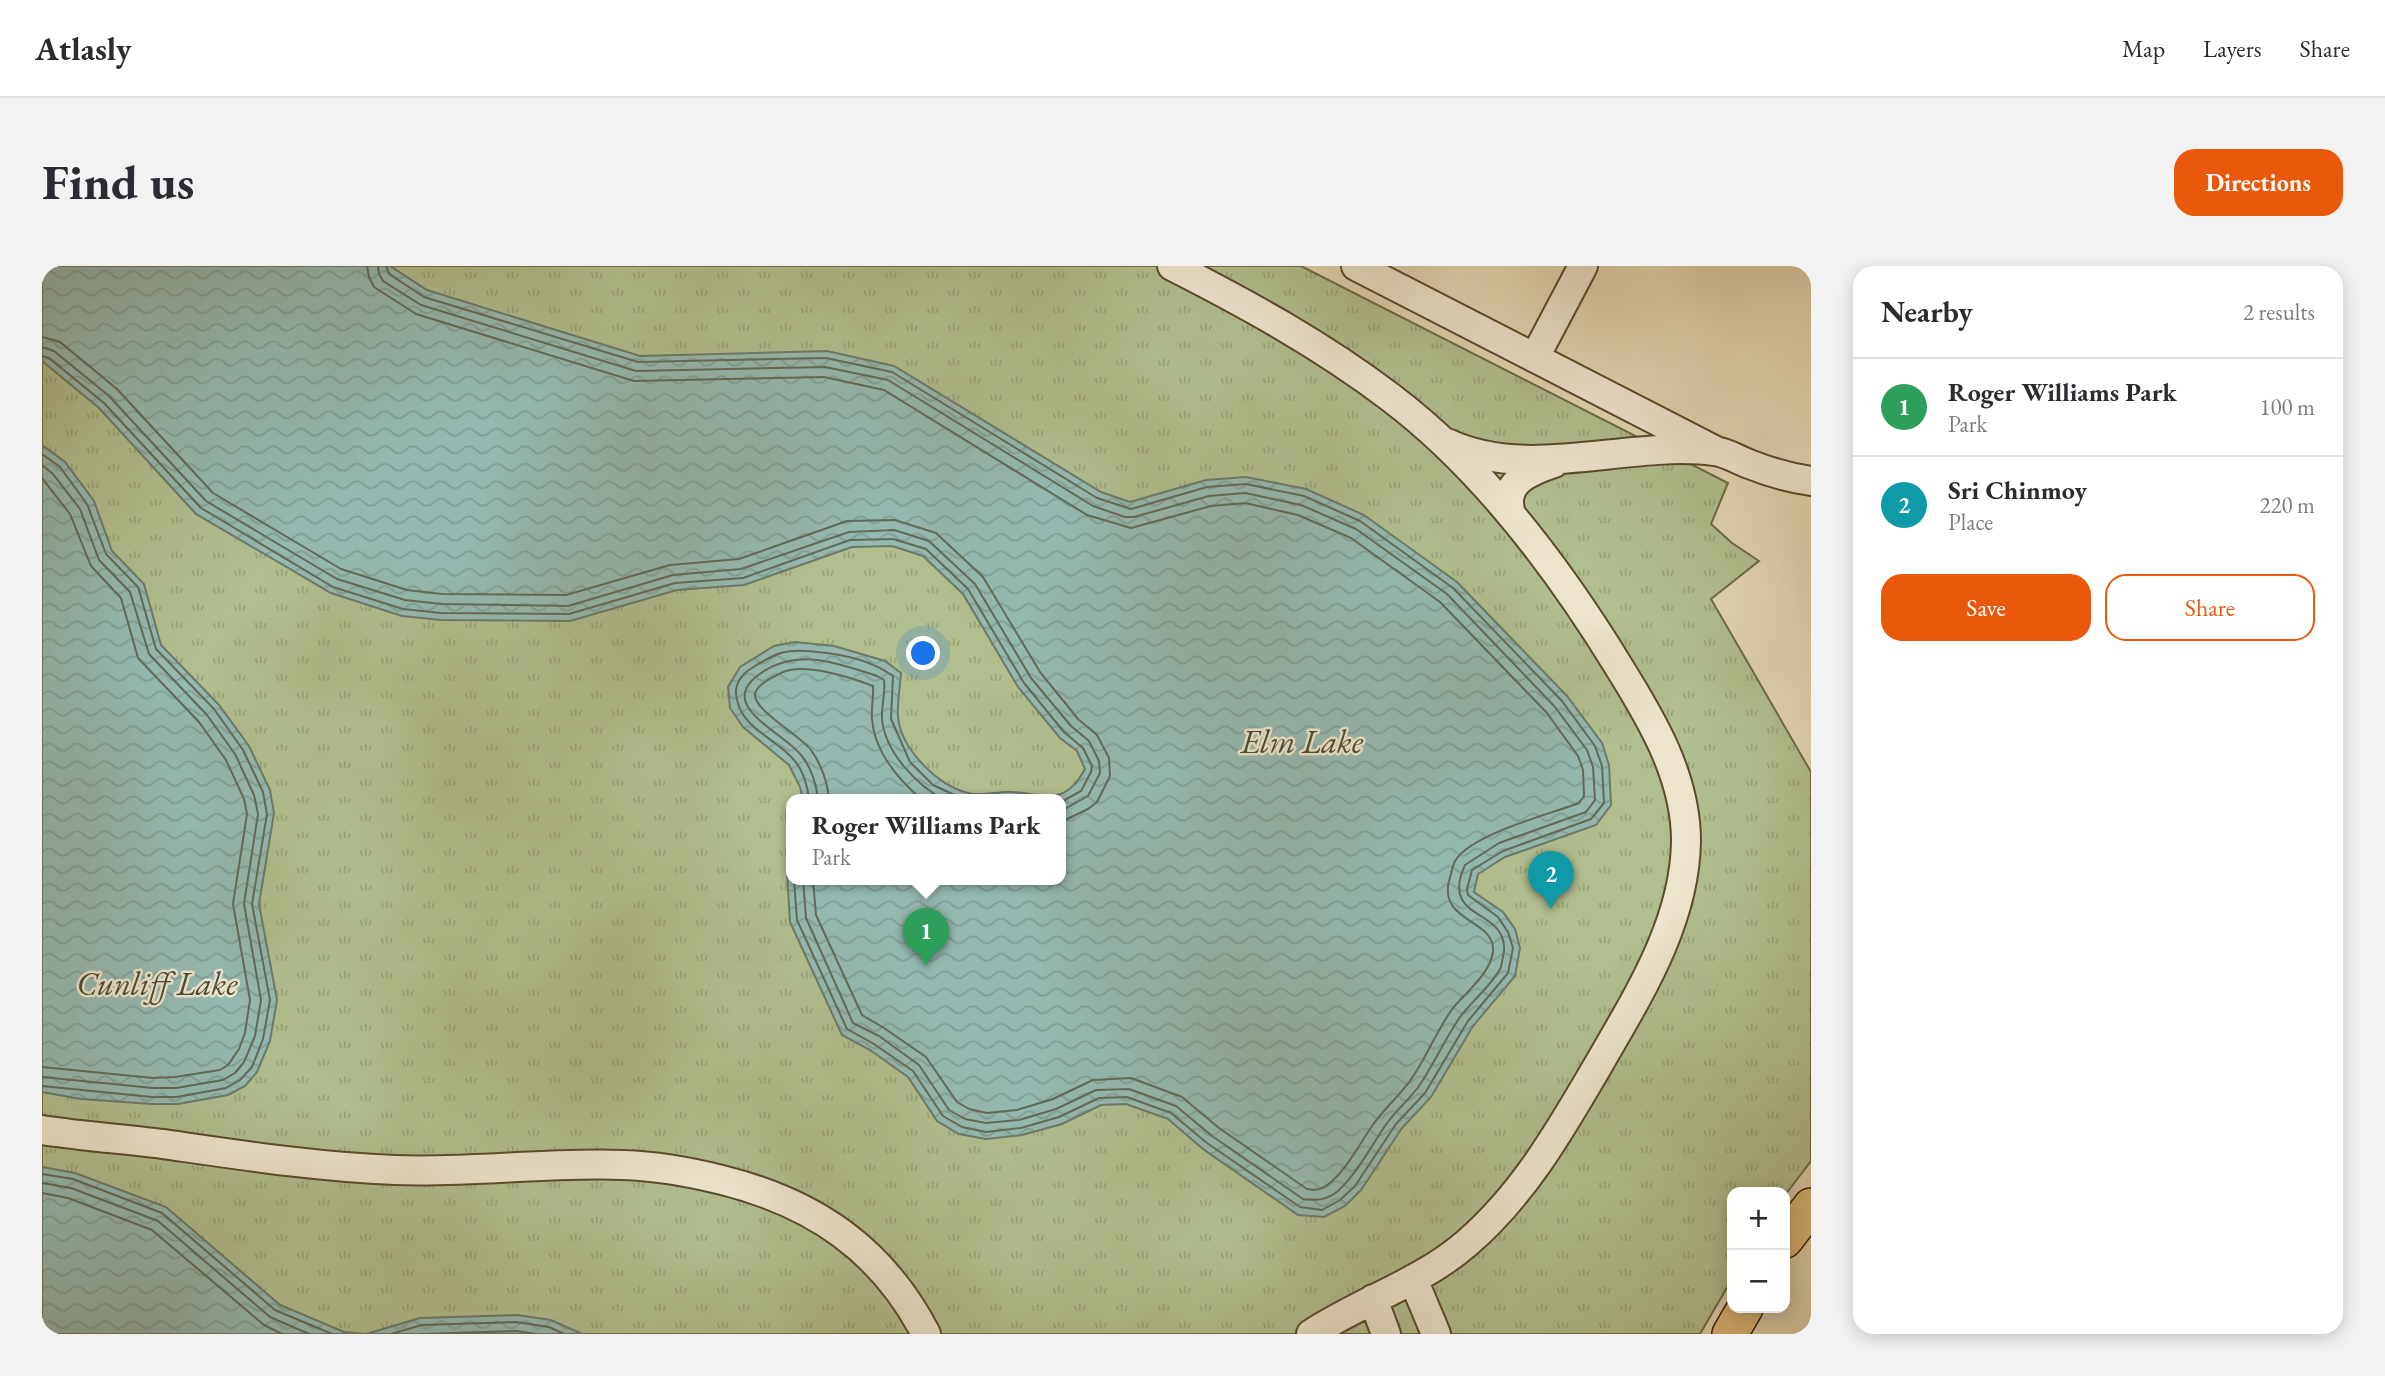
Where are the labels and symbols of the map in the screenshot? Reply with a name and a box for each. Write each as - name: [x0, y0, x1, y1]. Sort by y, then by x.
- your location: [906, 636, 940, 670]
- water label: Elm Lake: [1239, 720, 1364, 763]
- pin: 2: [1528, 851, 1574, 909]
- pin: 1: [903, 908, 949, 966]
- water label: Cunliff Lake: [77, 962, 238, 1005]

